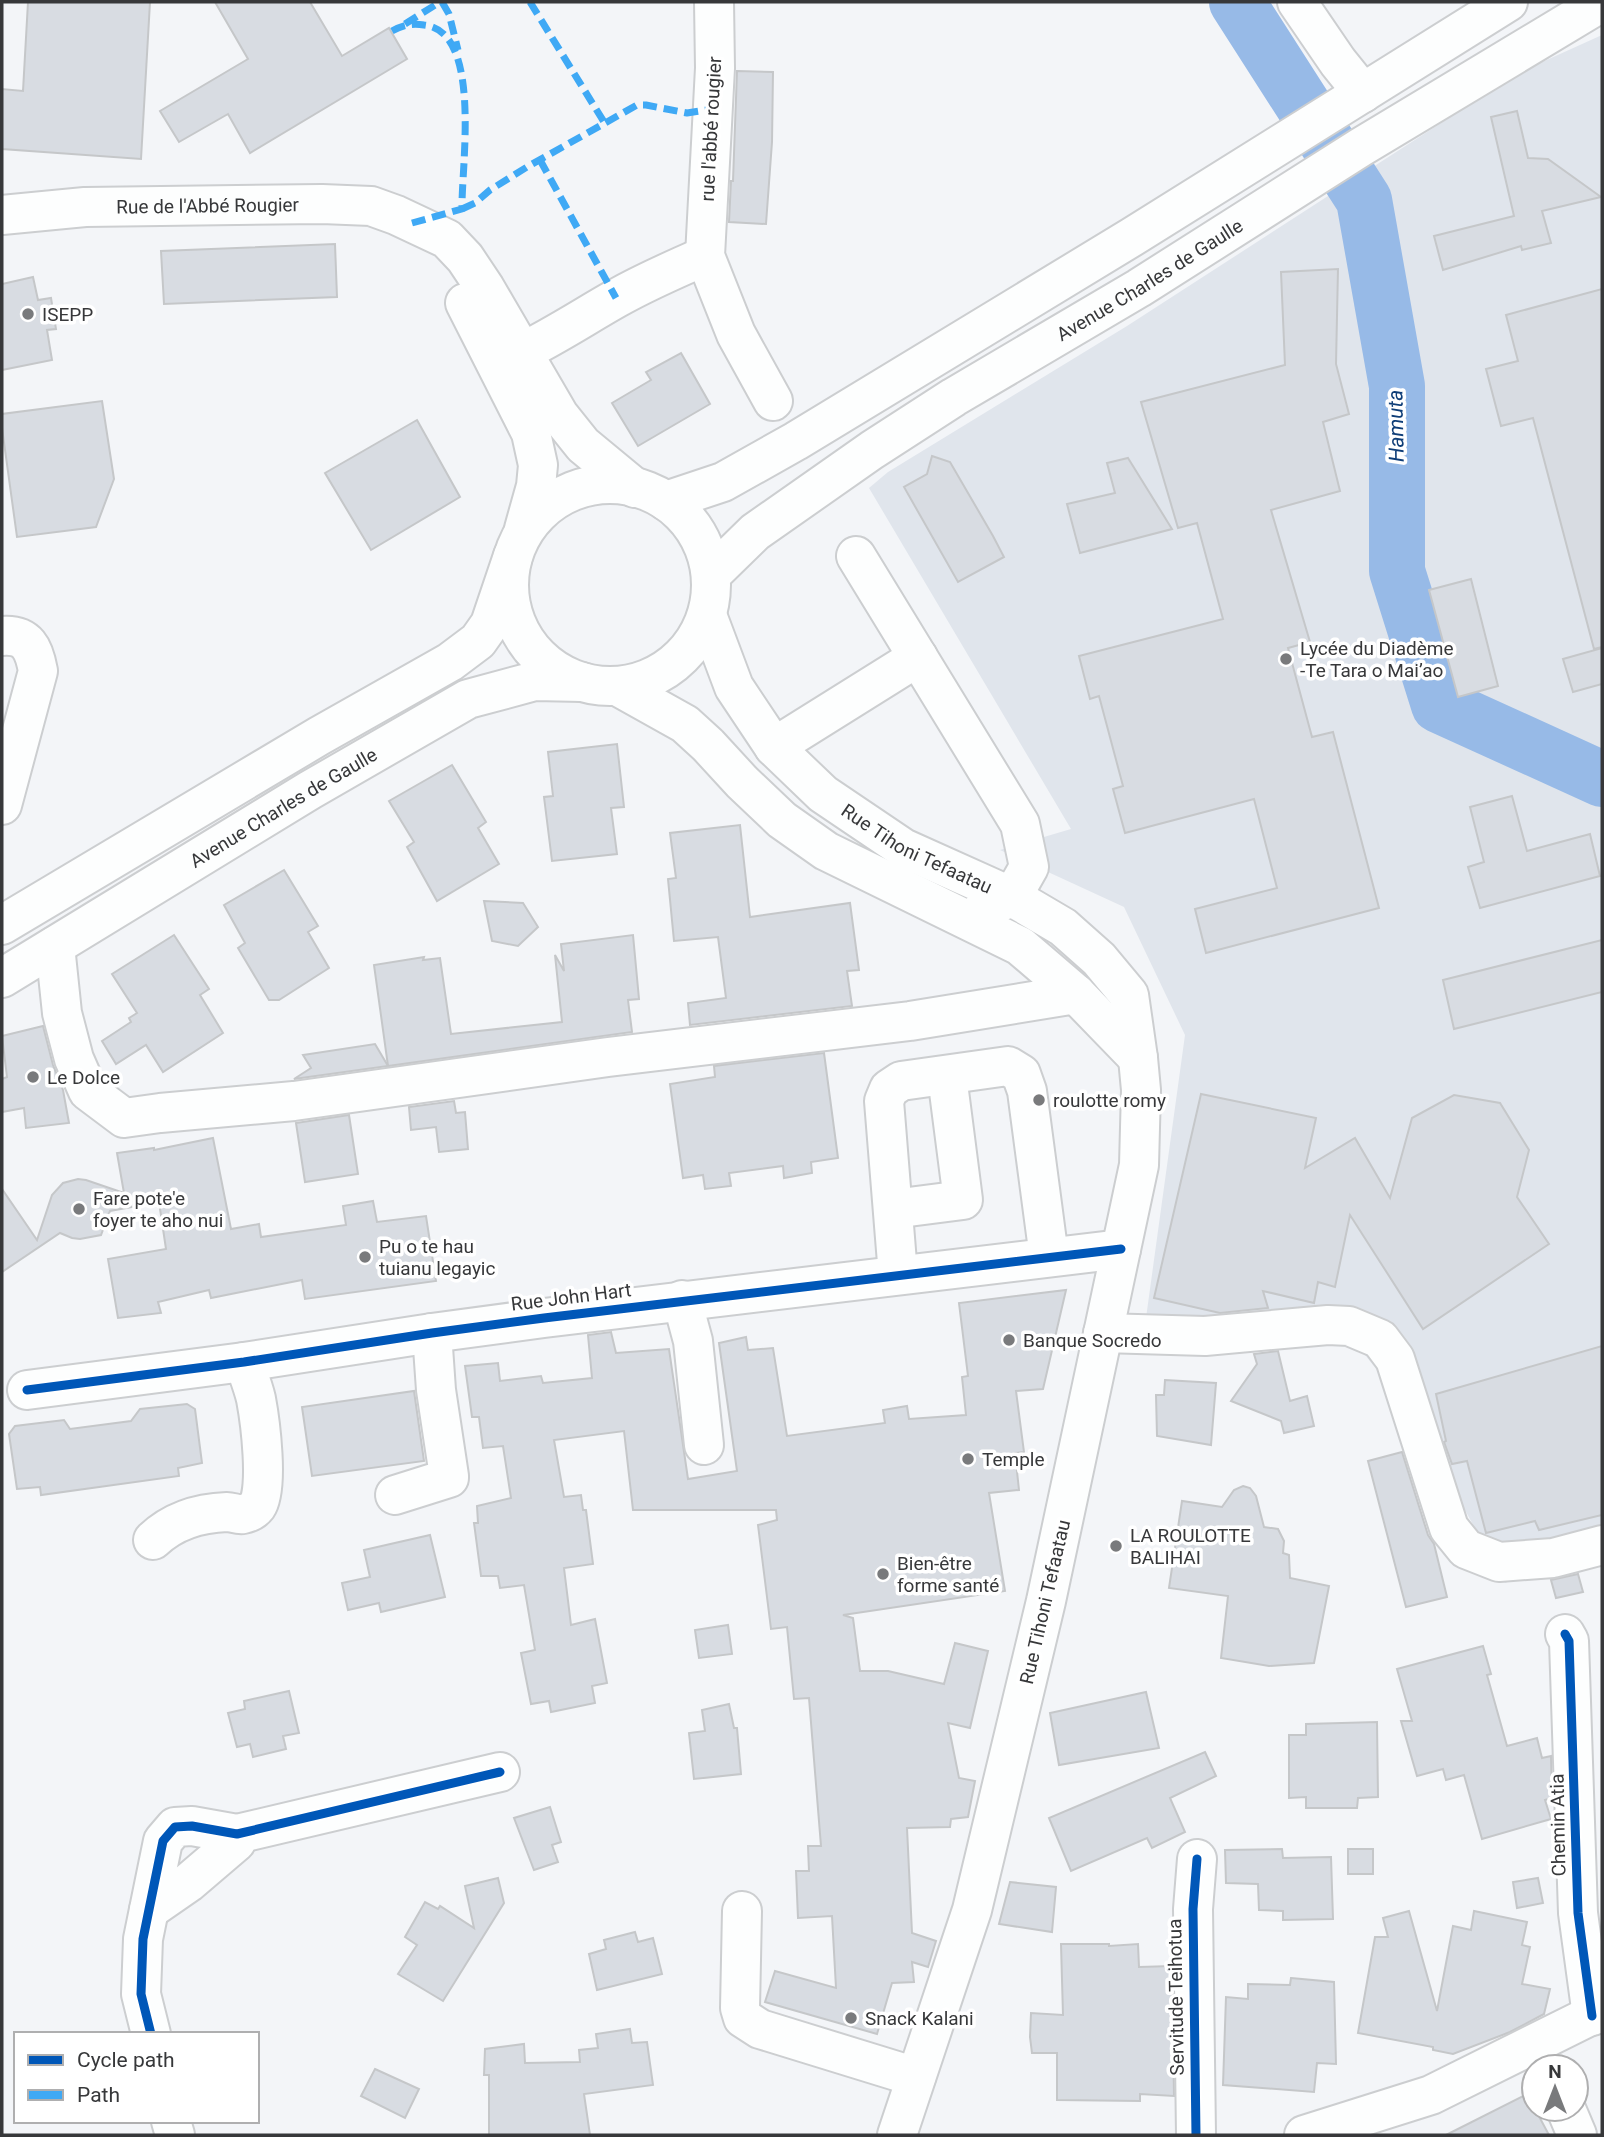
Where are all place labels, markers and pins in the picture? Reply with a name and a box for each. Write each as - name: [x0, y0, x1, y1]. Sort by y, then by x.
- place label: ISEPP: [42, 303, 93, 326]
- marker: ISEPP: [20, 306, 36, 322]
- place label: Lycée du Diadème -Te Tara o Mai’ao: [1300, 637, 1454, 682]
- marker: Lycée du Diadème -Te Tara o Mai’ao: [1278, 651, 1294, 667]
- place label: Le Dolce: [47, 1066, 120, 1089]
- marker: Le Dolce: [25, 1069, 41, 1085]
- place label: roulotte romy: [1053, 1089, 1166, 1112]
- marker: roulotte romy: [1031, 1092, 1047, 1108]
- place label: Fare pote'e foyer te aho nui: [93, 1187, 223, 1232]
- marker: Fare pote'e foyer te aho nui: [71, 1201, 87, 1217]
- place label: Pu o te hau tuianu legayic: [379, 1235, 495, 1280]
- marker: Pu o te hau tuianu legayic: [357, 1249, 373, 1265]
- place label: Banque Socredo: [1023, 1329, 1162, 1352]
- marker: Banque Socredo: [1001, 1332, 1017, 1348]
- place label: Temple: [982, 1448, 1045, 1471]
- marker: Temple: [960, 1451, 976, 1467]
- place label: LA ROULOTTE BALIHAI: [1130, 1524, 1251, 1569]
- marker: LA ROULOTTE BALIHAI: [1108, 1538, 1124, 1554]
- place label: Bien-être forme santé: [897, 1552, 999, 1597]
- marker: Bien-être forme santé: [875, 1566, 891, 1582]
- place label: Snack Kalani: [865, 2007, 974, 2030]
- marker: Snack Kalani: [843, 2010, 859, 2026]

